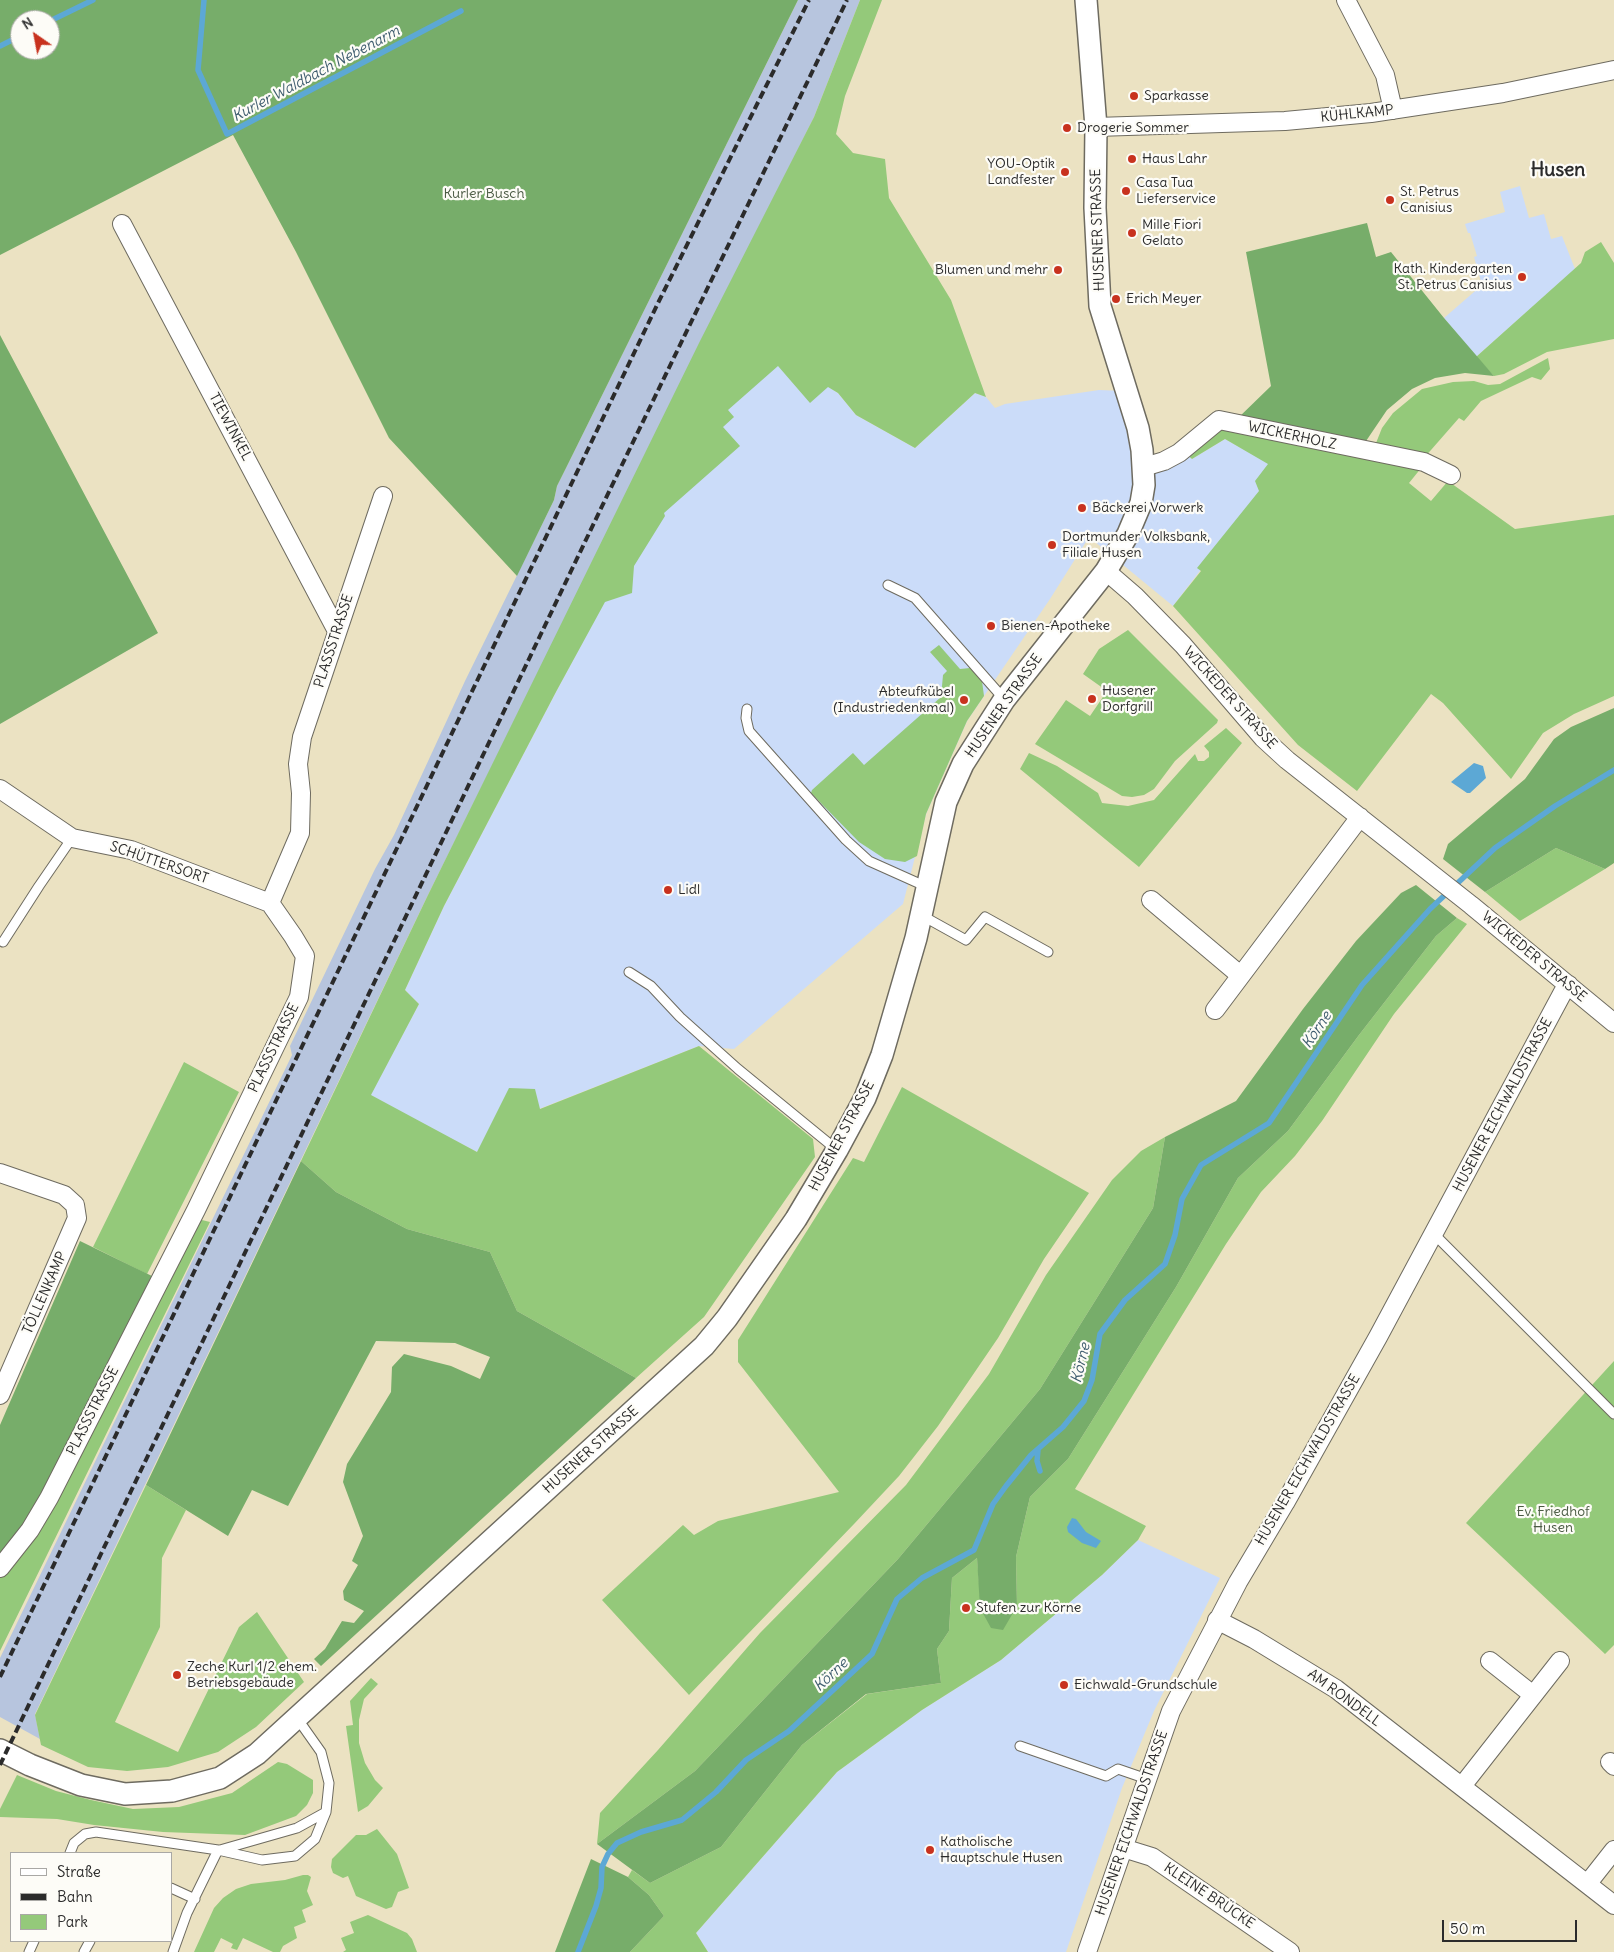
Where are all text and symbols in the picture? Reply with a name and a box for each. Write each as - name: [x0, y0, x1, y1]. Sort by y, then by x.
- north arrow: [10, 10, 60, 60]
- text: N: [18, 13, 36, 33]
- water label: Kurler Waldbach Nebenarm: [229, 22, 403, 126]
- place label: Sparkasse: [1144, 88, 1209, 104]
- marker: Sparkasse: [1128, 90, 1140, 102]
- street label: KÜHLKAMP: [1320, 102, 1394, 126]
- place label: Drogerie Sommer: [1077, 120, 1189, 136]
- marker: Drogerie Sommer: [1061, 122, 1073, 134]
- place label: Haus Lahr: [1142, 151, 1207, 167]
- marker: Haus Lahr: [1126, 153, 1138, 165]
- place label: YOU-Optik Landfester: [987, 156, 1055, 188]
- district label: Husen: [1531, 160, 1585, 182]
- marker: YOU-Optik Landfester: [1059, 166, 1071, 178]
- street label: HUSENER STRASSE: [1087, 168, 1109, 292]
- place label: Casa Tua Lieferservice: [1136, 175, 1216, 208]
- place label: St. Petrus Canisius: [1400, 184, 1459, 216]
- marker: Casa Tua Lieferservice: [1120, 185, 1132, 197]
- park label: Kurler Busch: [443, 186, 525, 202]
- marker: St. Petrus Canisius: [1384, 194, 1396, 206]
- place label: Mille Fiori Gelato: [1142, 217, 1201, 250]
- marker: Mille Fiori Gelato: [1126, 227, 1138, 239]
- place label: Kath. Kindergarten St. Petrus Canisius: [1394, 261, 1512, 294]
- place label: Blumen und mehr: [935, 262, 1048, 278]
- marker: Blumen und mehr: [1052, 264, 1064, 276]
- marker: Kath. Kindergarten St. Petrus Canisius: [1516, 271, 1528, 283]
- place label: Erich Meyer: [1126, 291, 1202, 307]
- marker: Erich Meyer: [1110, 293, 1122, 305]
- street label: TIEWINKEL: [205, 390, 255, 464]
- street label: WICKERHOLZ: [1246, 418, 1338, 454]
- place label: Bäckerei Vorwerk: [1092, 500, 1203, 516]
- marker: Bäckerei Vorwerk: [1076, 502, 1088, 514]
- place label: Dortmunder Volksbank, Filiale Husen: [1062, 529, 1210, 562]
- marker: Dortmunder Volksbank, Filiale Husen: [1046, 539, 1058, 551]
- street label: PLASSSTRASSE: [311, 592, 357, 690]
- place label: Bienen-Apotheke: [1001, 618, 1110, 634]
- marker: Bienen-Apotheke: [985, 620, 997, 632]
- street label: WICKEDER STRASSE: [1180, 643, 1280, 753]
- street label: HUSENER STRASSE: [962, 651, 1046, 761]
- place label: Husener Dorfgrill: [1102, 683, 1156, 716]
- place label: Abteufkübel (Industriedenkmal): [833, 684, 954, 716]
- marker: Husener Dorfgrill: [1086, 693, 1098, 705]
- marker: Abteufkübel (Industriedenkmal): [958, 694, 970, 706]
- street label: SCHÜTTERSORT: [108, 838, 210, 888]
- place label: Lidl: [678, 882, 700, 898]
- marker: Lidl: [662, 884, 674, 896]
- street label: WICKEDER STRASSE: [1478, 908, 1590, 1006]
- street label: PLASSSTRASSE: [245, 1001, 303, 1095]
- water label: Körne: [1298, 1008, 1336, 1052]
- street label: HUSENER EICHWALDSTRASSE: [1450, 1015, 1556, 1195]
- street label: HUSENER STRASSE: [806, 1078, 878, 1194]
- street label: TÖLLENKAMP: [19, 1249, 71, 1337]
- water label: Körne: [1068, 1341, 1094, 1385]
- street label: PLASSSTRASSE: [63, 1364, 123, 1458]
- street label: HUSENER EICHWALDSTRASSE: [1252, 1371, 1364, 1549]
- street label: HUSENER STRASSE: [540, 1403, 642, 1497]
- park label: Ev. Friedhof Husen: [1516, 1504, 1590, 1536]
- place label: Stufen zur Körne: [976, 1600, 1081, 1616]
- marker: Stufen zur Körne: [960, 1602, 972, 1614]
- water label: Körne: [810, 1655, 852, 1695]
- place label: Zeche Kurl 1/2 ehem. Betriebsgebäude: [187, 1659, 317, 1691]
- street label: AM RONDELL: [1304, 1666, 1384, 1730]
- marker: Zeche Kurl 1/2 ehem. Betriebsgebäude: [171, 1669, 183, 1681]
- place label: Eichwald-Grundschule: [1074, 1677, 1217, 1693]
- marker: Eichwald-Grundschule: [1058, 1679, 1070, 1691]
- street label: HUSENER EICHWALDSTRASSE: [1092, 1728, 1172, 1918]
- place label: Katholische Hauptschule Husen: [940, 1834, 1063, 1866]
- marker: Katholische Hauptschule Husen: [924, 1844, 936, 1856]
- legend: [10, 1852, 172, 1942]
- street label: KLEINE BRÜCKE: [1161, 1860, 1257, 1932]
- text: Straße: [57, 1862, 101, 1881]
- text: Bahn: [57, 1887, 93, 1906]
- scale bar: [1444, 1910, 1579, 1942]
- text: Park: [57, 1912, 88, 1931]
- text: 50 m: [1450, 1919, 1485, 1938]

